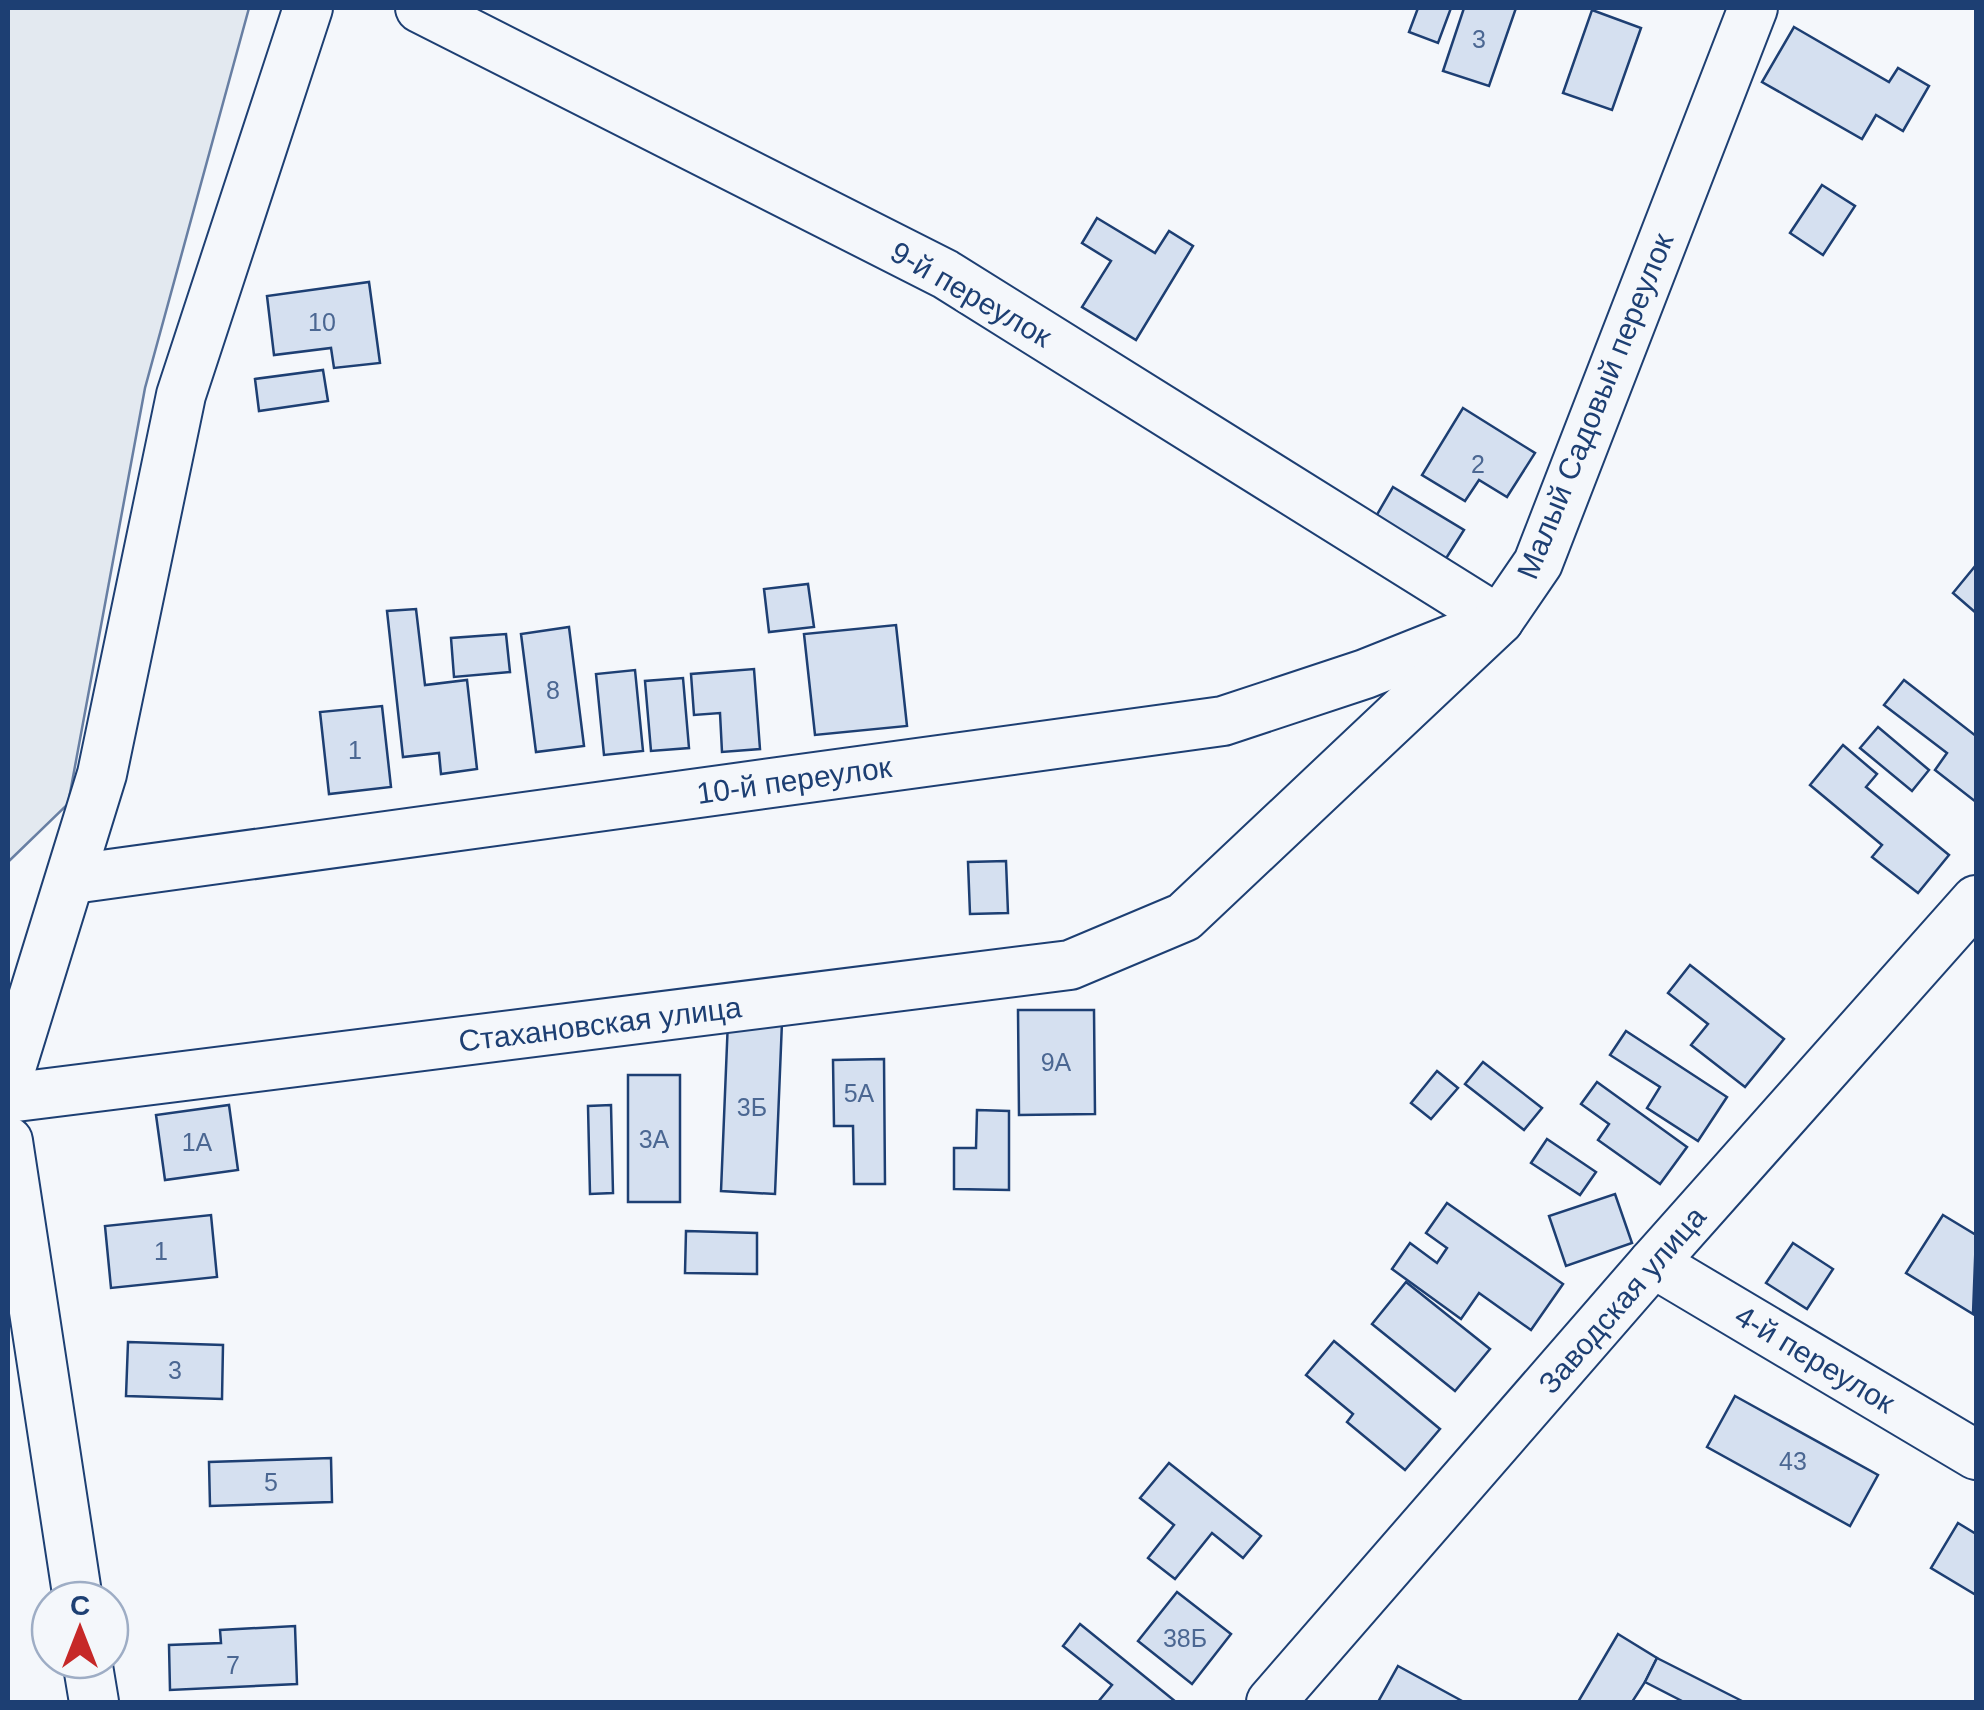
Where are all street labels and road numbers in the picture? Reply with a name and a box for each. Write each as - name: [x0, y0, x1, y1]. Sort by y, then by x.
- street label: Малый Садовый переулок: [1510, 228, 1680, 584]
- street label: 9-й переулок: [885, 235, 1058, 354]
- street label: 10-й переулок: [694, 750, 894, 810]
- street label: Стахановская улица: [457, 990, 743, 1058]
- street label: Заводская улица: [1532, 1200, 1712, 1400]
- street label: 4-й переулок: [1729, 1299, 1901, 1420]

